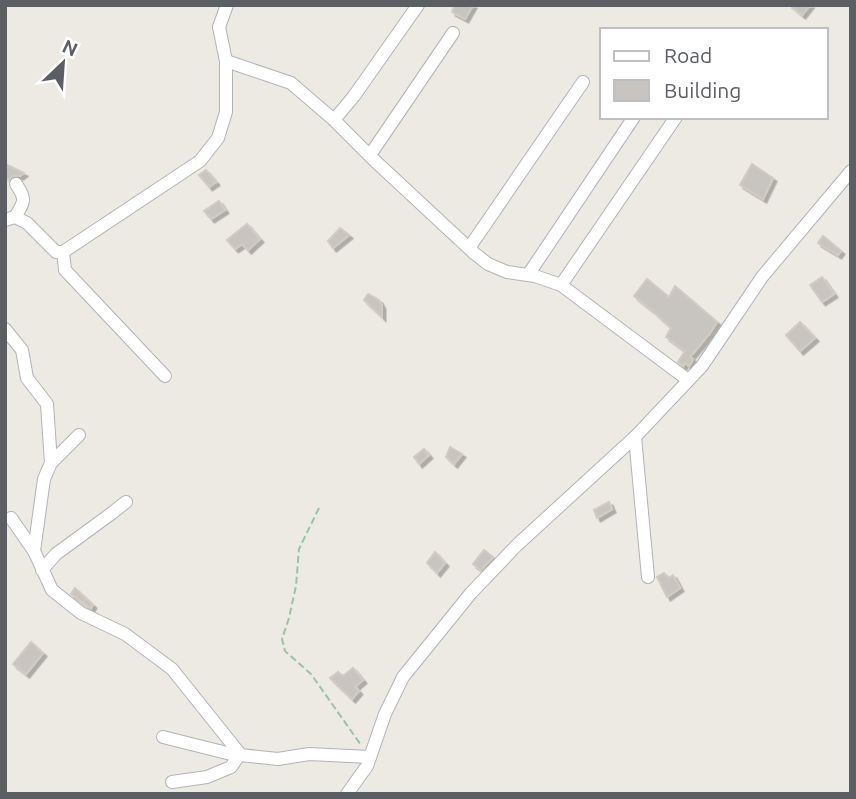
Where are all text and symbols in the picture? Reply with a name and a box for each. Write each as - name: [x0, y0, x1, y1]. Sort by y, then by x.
- north arrow: [28, 28, 98, 98]
- legend: [600, 28, 828, 119]
- text: N: [59, 35, 81, 61]
- text: Road: [664, 43, 712, 67]
- text: Building: [664, 78, 741, 102]

